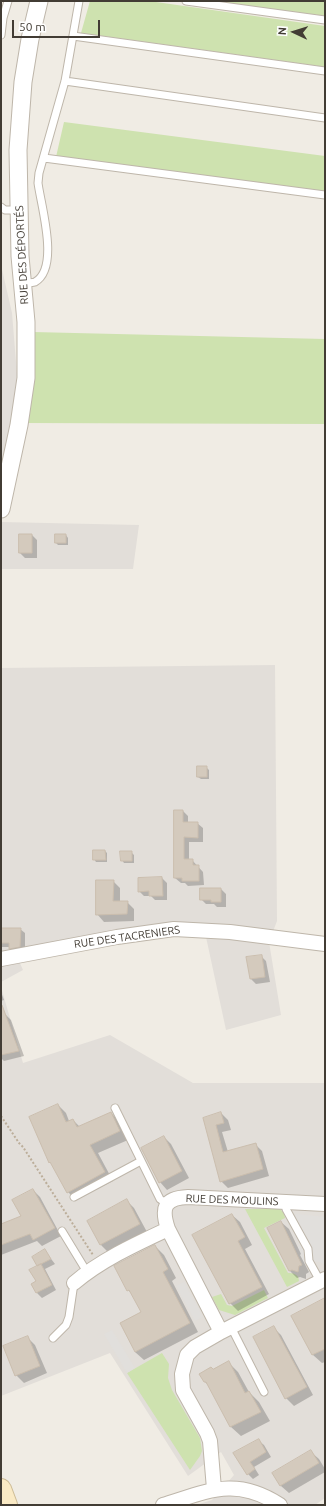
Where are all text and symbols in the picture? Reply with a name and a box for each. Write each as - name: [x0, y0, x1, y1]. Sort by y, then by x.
- scale bar: [14, 12, 102, 38]
- north arrow: [274, 12, 314, 52]
- text: 50 m: [19, 20, 46, 33]
- text: N: [276, 27, 288, 36]
- street label: RUE DES DÉPORTÉS: [13, 205, 31, 305]
- street label: RUE DES TACRENIERS: [73, 923, 181, 951]
- street label: RUE DES MOULINS: [185, 1192, 279, 1208]

